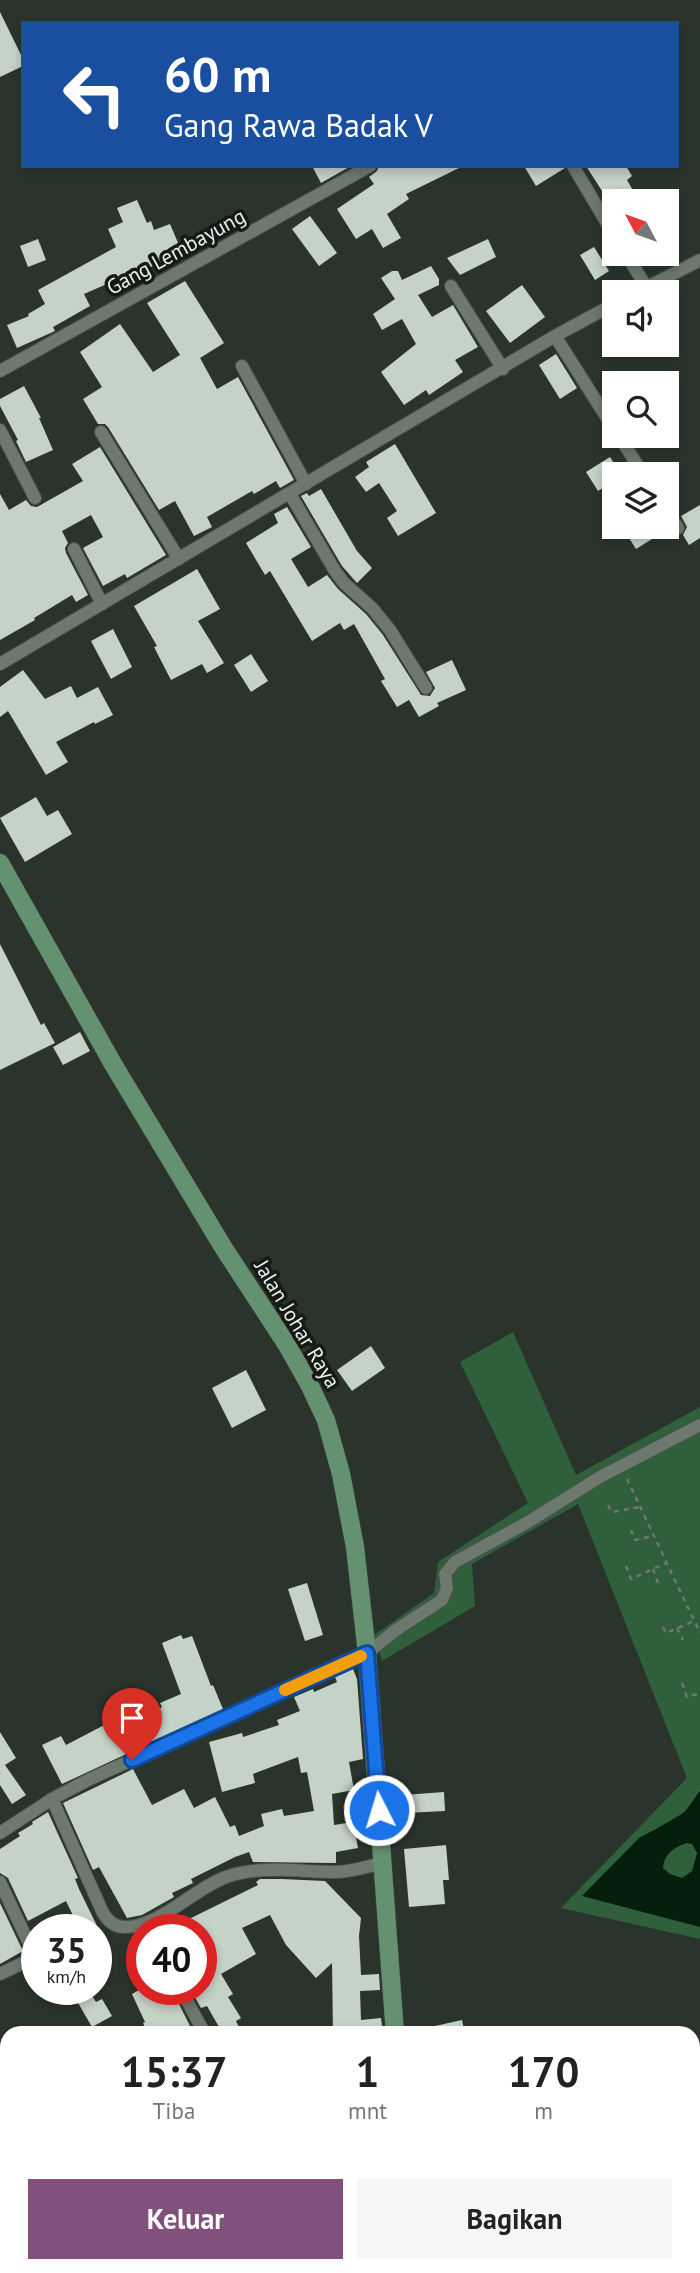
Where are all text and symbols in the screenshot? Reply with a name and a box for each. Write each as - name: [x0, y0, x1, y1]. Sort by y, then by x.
- text: 60 m: [164, 42, 271, 106]
- icon: left: [49, 49, 140, 140]
- text: Gang Rawa Badak V: [164, 104, 433, 146]
- north arrow: [602, 189, 679, 266]
- map controls: [602, 189, 679, 539]
- street label: Gang Lembayung: [102, 202, 250, 301]
- button: sound: [602, 280, 679, 357]
- button: search: [602, 371, 679, 448]
- button: layers: [602, 462, 679, 539]
- street label: Jalan Johar Raya: [248, 1254, 346, 1393]
- pin: [102, 1688, 162, 1760]
- icon: arrive: [113, 1699, 151, 1737]
- position arrow: [342, 1773, 416, 1847]
- speed limit sign: 40: [126, 1914, 217, 2005]
- text: 35: [47, 1927, 86, 1973]
- text: km/h: [47, 1965, 86, 1988]
- text: 15:37: [121, 2044, 227, 2099]
- text: 1: [356, 2044, 379, 2099]
- text: 170: [508, 2044, 579, 2099]
- text: Tiba: [153, 2096, 195, 2125]
- text: mnt: [348, 2096, 387, 2125]
- text: m: [534, 2096, 553, 2125]
- button: Keluar: [28, 2179, 343, 2259]
- button: Bagikan: [357, 2179, 672, 2259]

